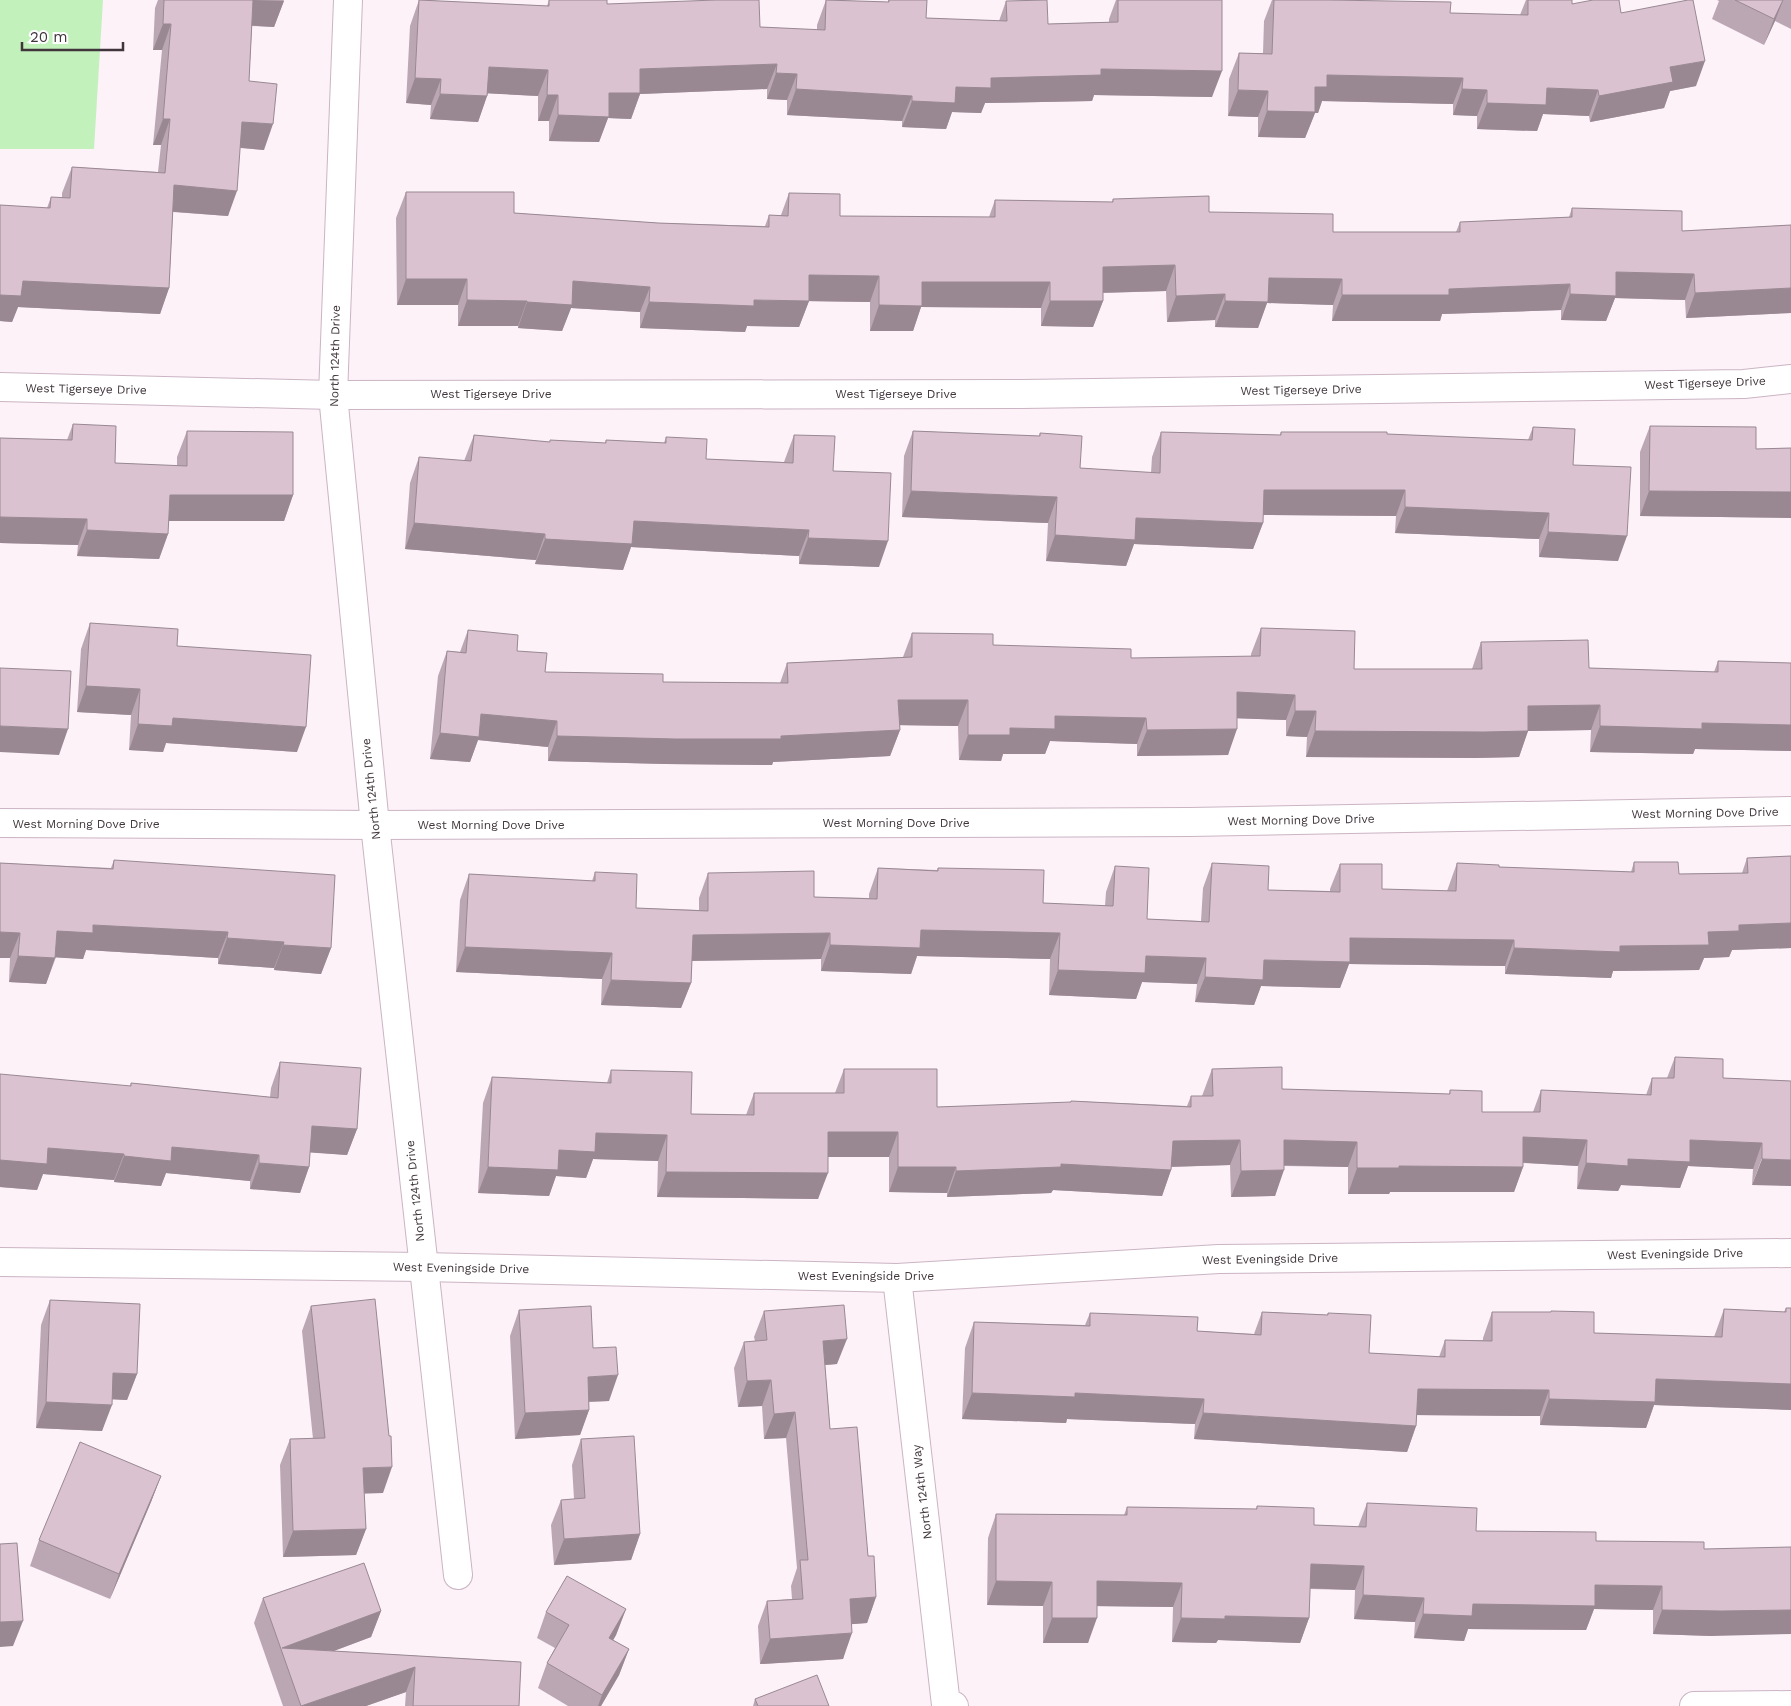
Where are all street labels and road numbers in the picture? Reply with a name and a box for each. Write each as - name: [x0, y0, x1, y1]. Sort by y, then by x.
- street label: North 124th Drive: [327, 305, 343, 407]
- street label: West Tigerseye Drive: [1644, 374, 1766, 392]
- street label: West Tigerseye Drive: [25, 381, 147, 397]
- street label: West Tigerseye Drive: [1240, 382, 1362, 398]
- street label: West Tigerseye Drive: [430, 387, 552, 401]
- street label: West Tigerseye Drive: [835, 387, 957, 401]
- street label: North 124th Drive: [359, 738, 383, 840]
- street label: West Morning Dove Drive: [1631, 805, 1779, 821]
- street label: West Morning Dove Drive: [1227, 812, 1375, 828]
- street label: West Morning Dove Drive: [822, 816, 970, 830]
- street label: West Morning Dove Drive: [12, 817, 160, 831]
- street label: West Morning Dove Drive: [417, 818, 565, 832]
- street label: North 124th Drive: [403, 1140, 427, 1242]
- street label: West Eveningside Drive: [1607, 1246, 1743, 1262]
- street label: West Eveningside Drive: [1202, 1251, 1338, 1267]
- street label: West Eveningside Drive: [393, 1260, 529, 1276]
- street label: West Eveningside Drive: [798, 1269, 934, 1283]
- street label: North 124th Way: [909, 1443, 935, 1540]

